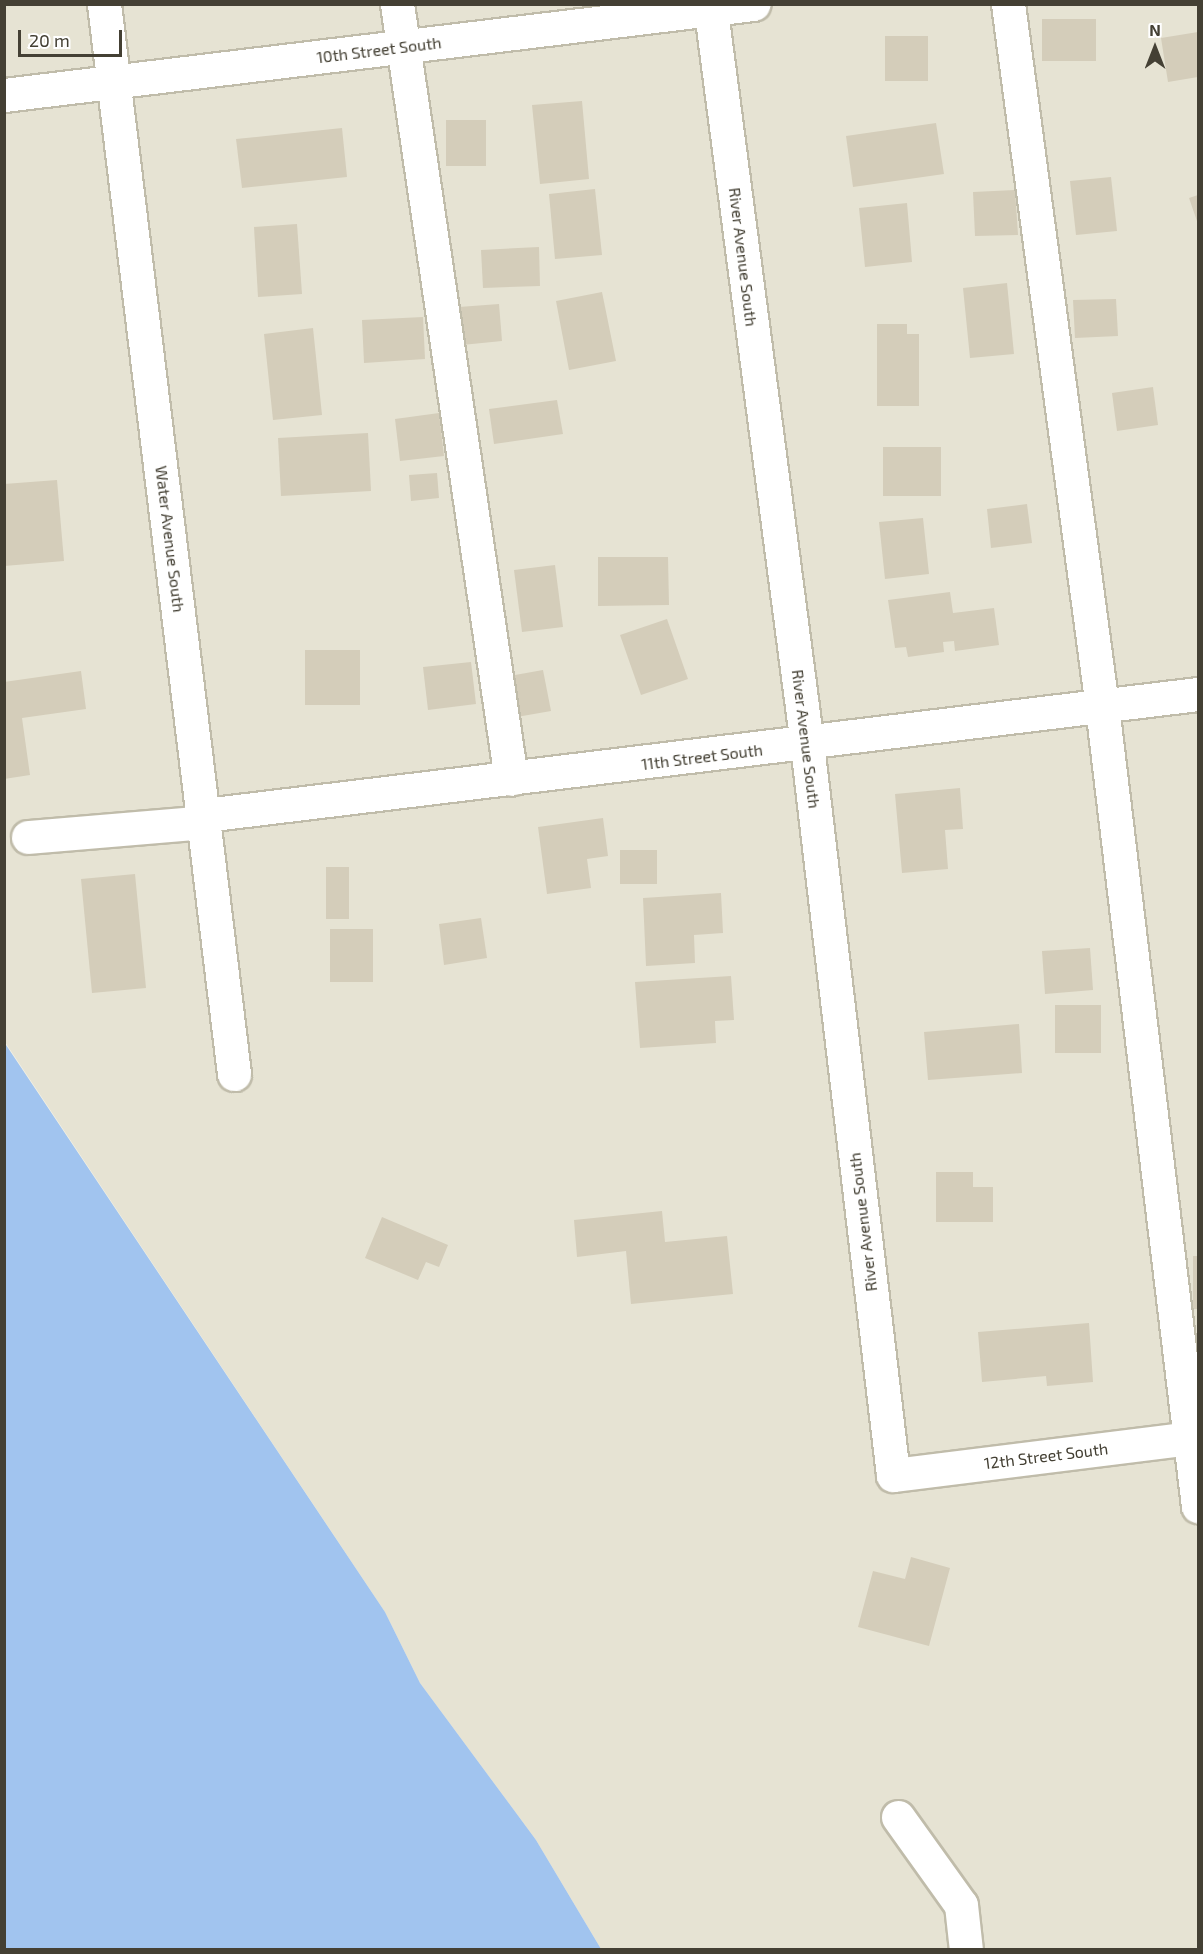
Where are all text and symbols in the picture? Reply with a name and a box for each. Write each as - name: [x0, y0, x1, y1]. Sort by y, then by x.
- scale bar: [21, 18, 124, 56]
- north arrow: [1125, 18, 1185, 78]
- text: N: [1149, 20, 1161, 39]
- text: 20 m: [29, 29, 70, 51]
- street label: 10th Street South: [316, 33, 442, 67]
- street label: River Avenue South: [725, 186, 761, 328]
- street label: Water Avenue South: [151, 464, 189, 614]
- street label: River Avenue South: [788, 668, 824, 810]
- street label: 11th Street South: [640, 740, 764, 774]
- street label: River Avenue South: [845, 1151, 881, 1293]
- street label: 12th Street South: [983, 1439, 1109, 1473]

